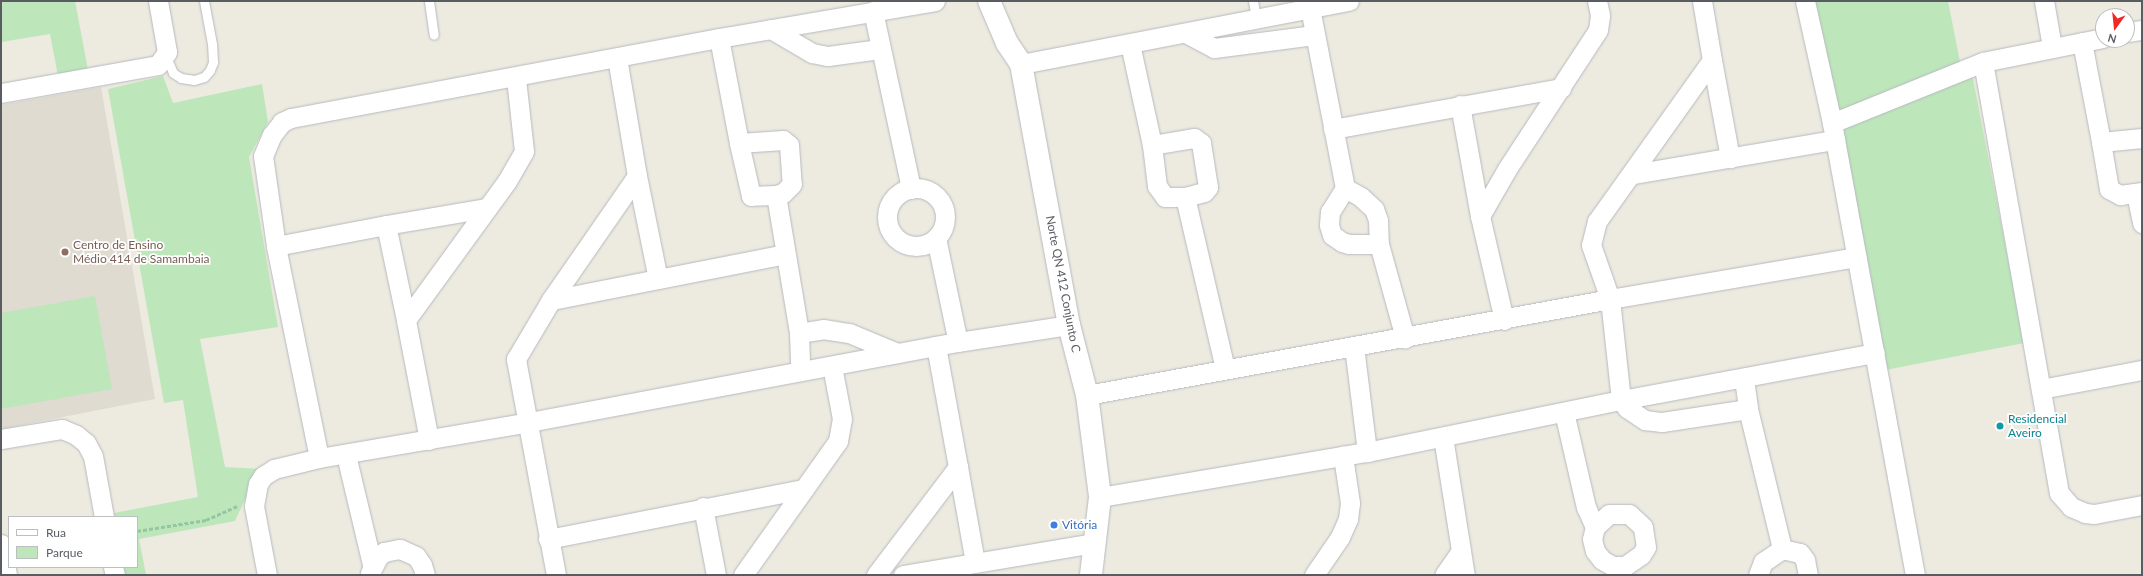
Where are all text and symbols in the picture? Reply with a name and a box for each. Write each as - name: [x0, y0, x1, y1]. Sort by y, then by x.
- north arrow: [2095, 8, 2135, 48]
- text: N: [2106, 32, 2118, 46]
- street label: Norte QN 412 Conjunto C: [1043, 214, 1083, 354]
- place label: Centro de Ensino Médio 414 de Samambaia: [73, 238, 209, 266]
- marker: Centro de Ensino Médio 414 de Samambaia: [60, 247, 70, 257]
- place label: Residencial Aveiro: [2008, 412, 2067, 440]
- marker: Residencial Aveiro: [1995, 421, 2005, 431]
- legend: [8, 516, 138, 568]
- place label: Vitória: [1062, 518, 1097, 532]
- marker: Vitória: [1049, 520, 1059, 530]
- text: Rua: [46, 525, 66, 540]
- text: Parque: [46, 545, 83, 560]

